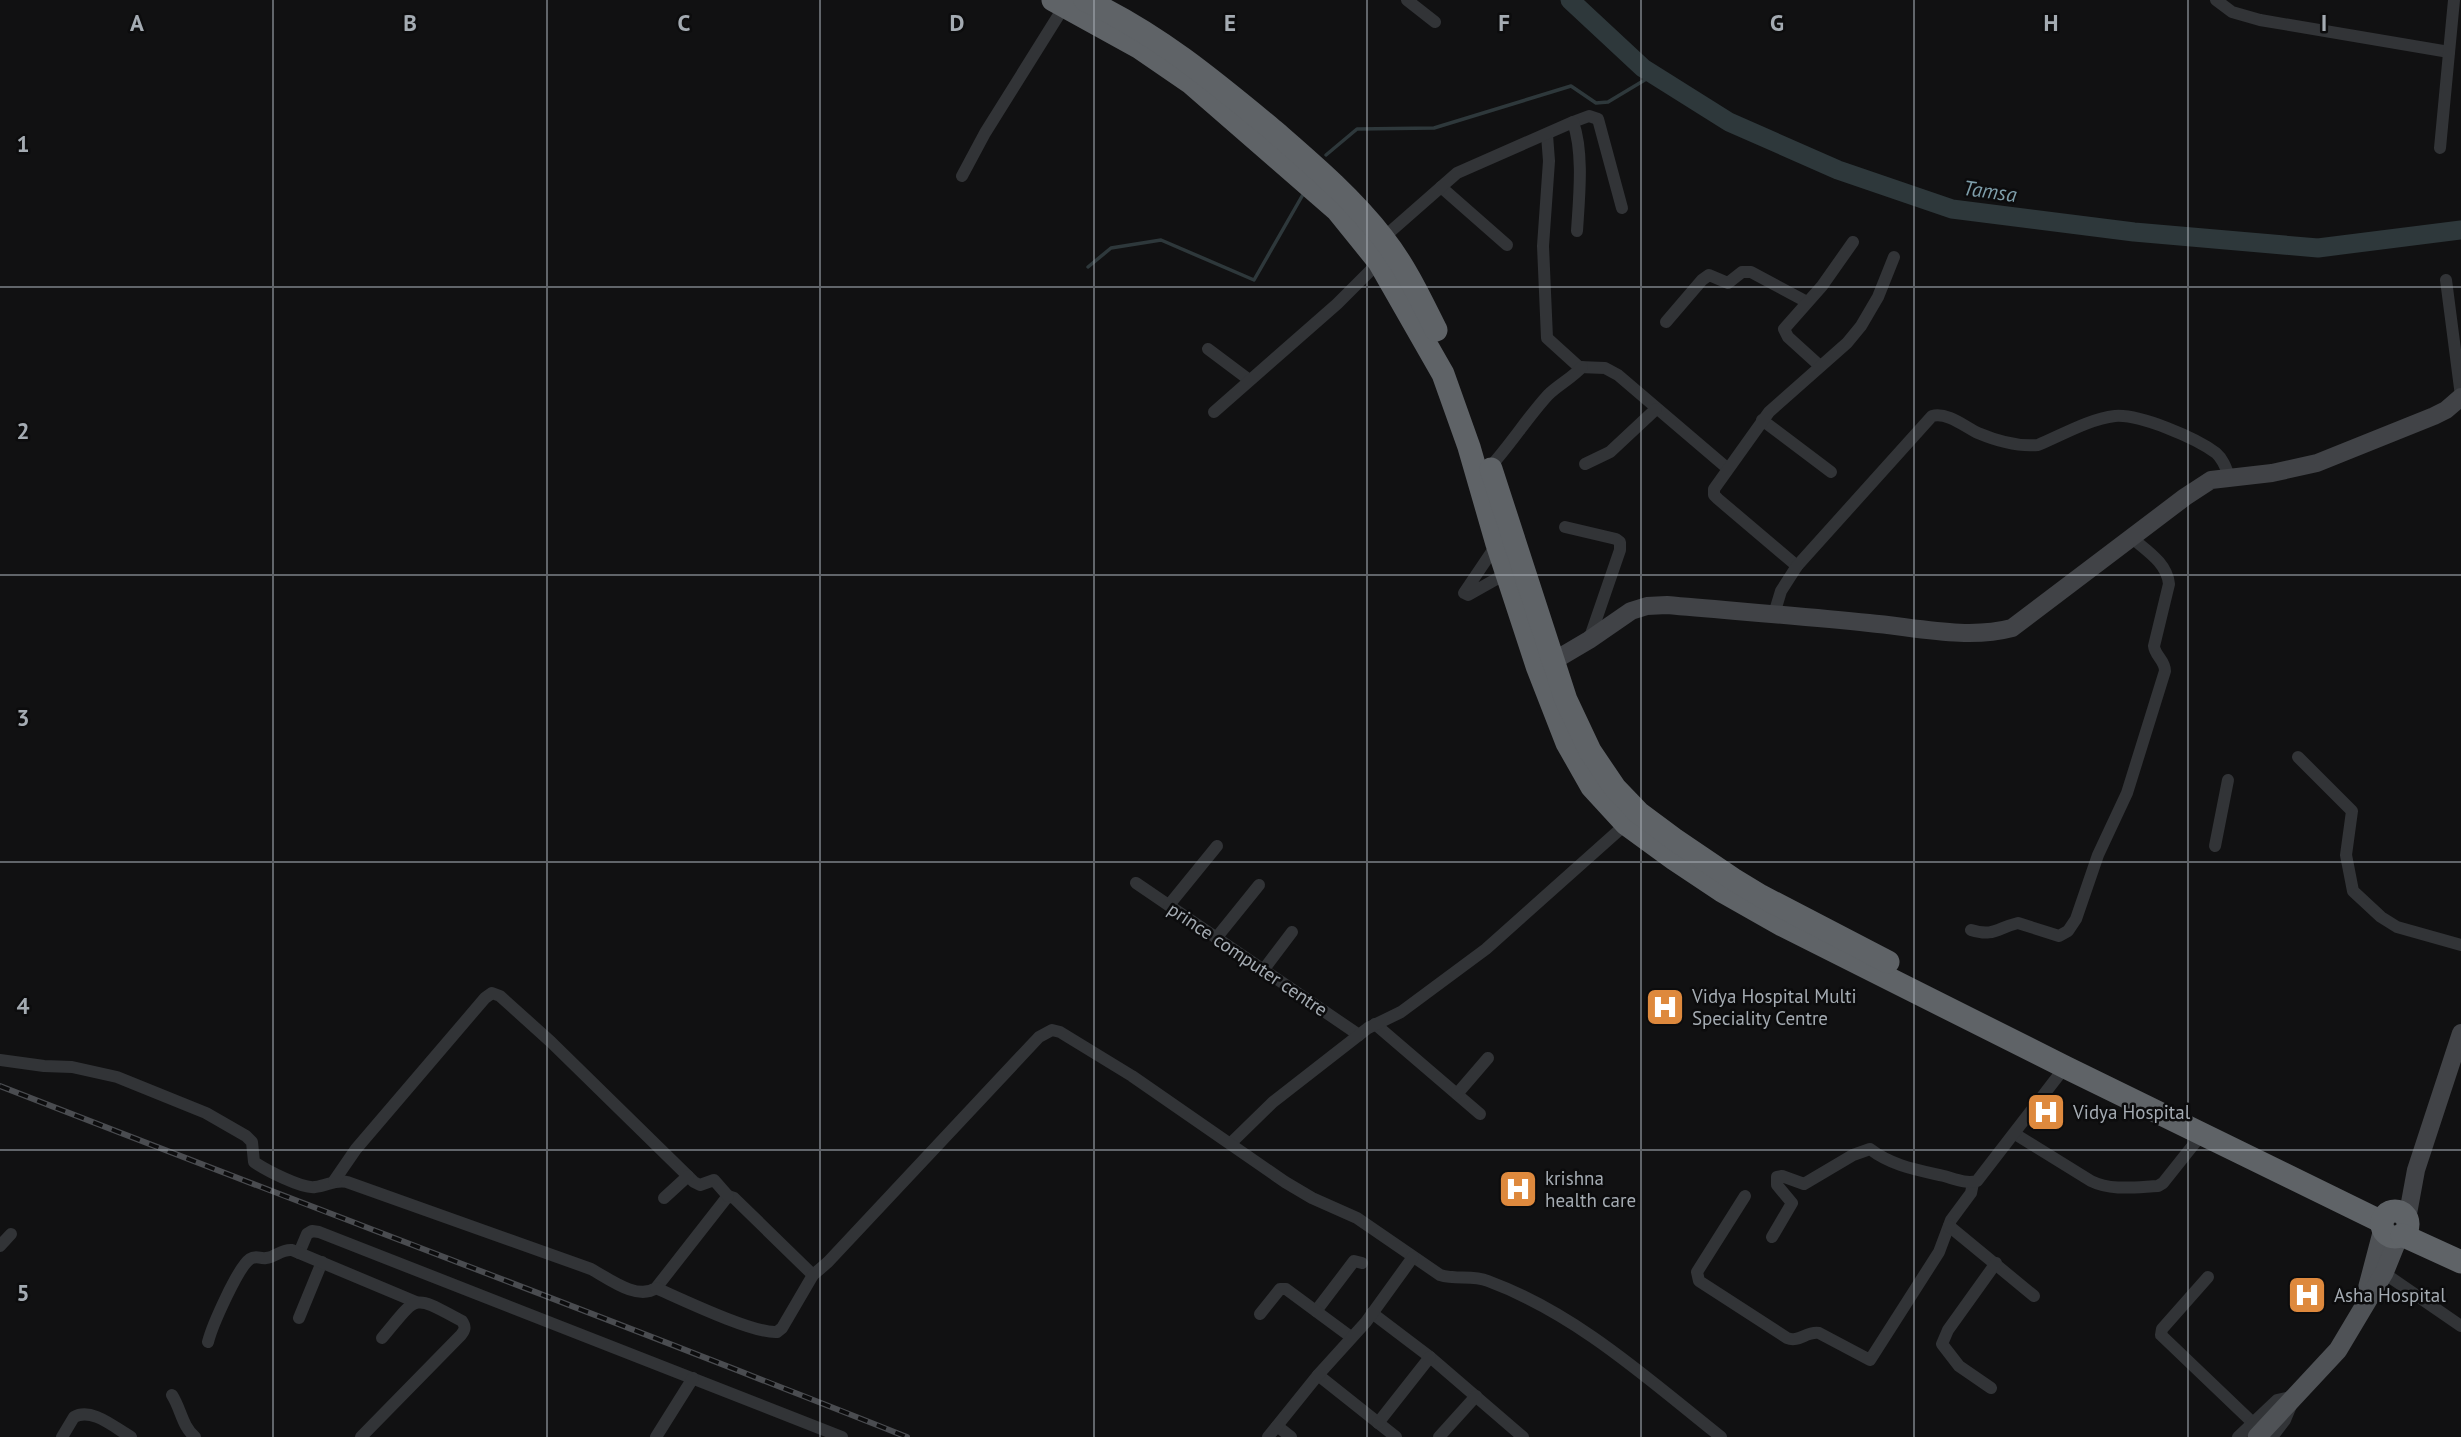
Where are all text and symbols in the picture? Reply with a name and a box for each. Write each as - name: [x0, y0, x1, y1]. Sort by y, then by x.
- text: A: [130, 8, 144, 37]
- text: B: [403, 8, 417, 37]
- text: C: [678, 8, 691, 37]
- text: D: [950, 8, 964, 37]
- text: E: [1224, 8, 1236, 37]
- text: F: [1498, 8, 1510, 37]
- text: G: [1770, 8, 1784, 37]
- text: H: [2044, 8, 2058, 37]
- text: I: [2321, 8, 2327, 37]
- text: 1: [16, 129, 30, 158]
- water label: Tamsa: [1962, 174, 2019, 208]
- text: 2: [16, 416, 30, 445]
- text: 3: [16, 703, 30, 732]
- street label: prince computer centre: [1164, 897, 1332, 1021]
- place label: Vidya Hospital Multi Speciality Centre: [1691, 984, 1857, 1030]
- hospital icon: Vidya Hospital Multi Speciality Centre: [1644, 986, 1686, 1028]
- text: 4: [16, 991, 30, 1020]
- hospital icon: Vidya Hospital: [2025, 1091, 2067, 1133]
- place label: Vidya Hospital: [2072, 1100, 2191, 1124]
- place label: krishna health care: [1545, 1166, 1636, 1212]
- hospital icon: krishna health care: [1497, 1168, 1539, 1210]
- hospital icon: Asha Hospital: [2286, 1274, 2328, 1316]
- text: 5: [16, 1278, 30, 1307]
- place label: Asha Hospital: [2334, 1283, 2446, 1307]

